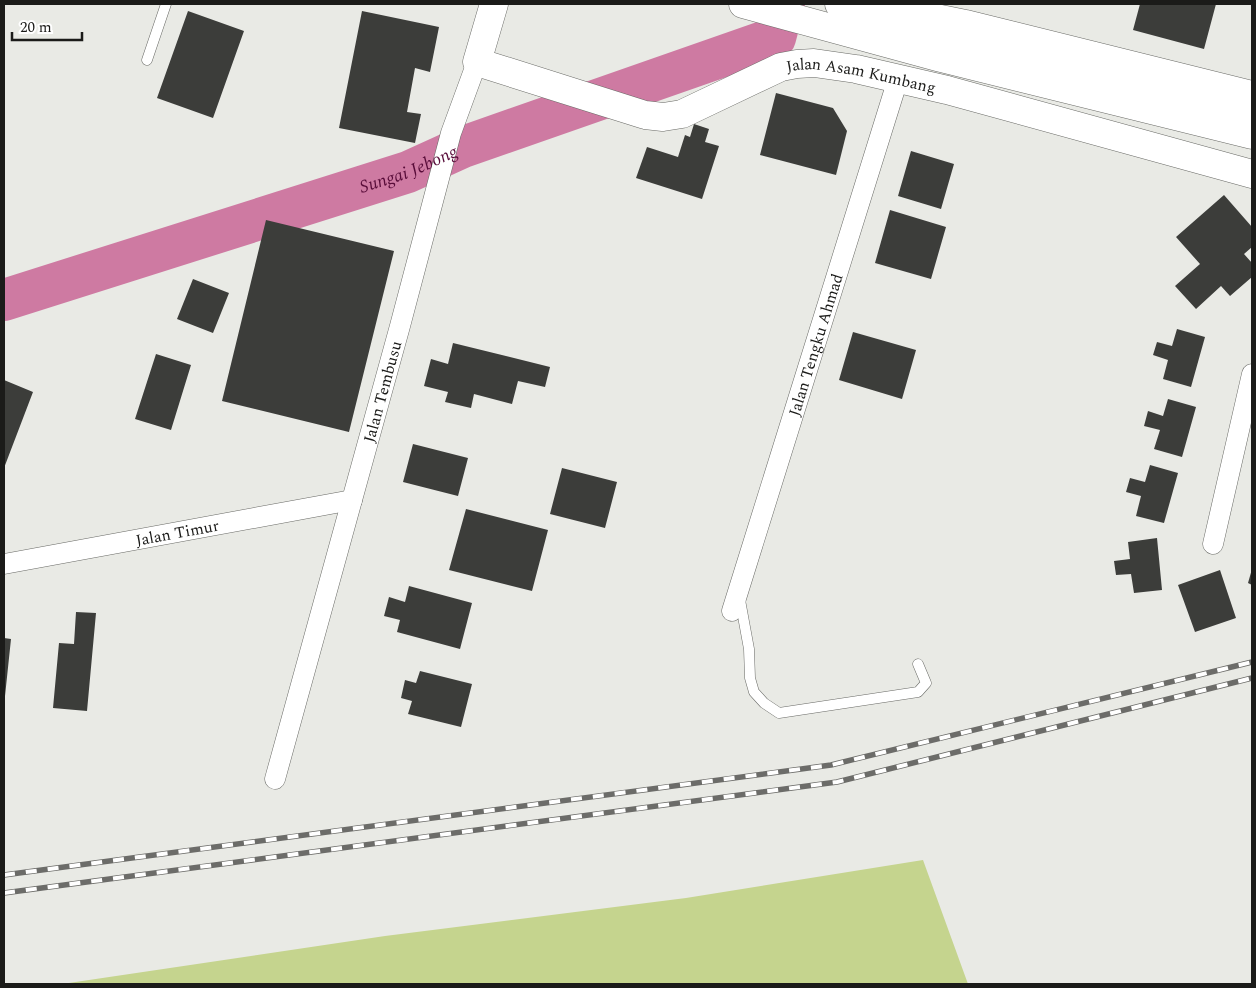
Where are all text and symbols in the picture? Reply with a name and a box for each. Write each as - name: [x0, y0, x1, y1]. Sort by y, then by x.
- scale bar: [12, 10, 82, 42]
- text: 20 m: [20, 16, 52, 39]
- street label: Jalan Asam Kumbang: [784, 52, 938, 100]
- water label: Sungai Jebong: [356, 138, 463, 201]
- street label: Jalan Tengku Ahmad: [783, 271, 850, 419]
- street label: Jalan Tembusu: [357, 338, 408, 445]
- street label: Jalan Timur: [134, 514, 221, 553]

